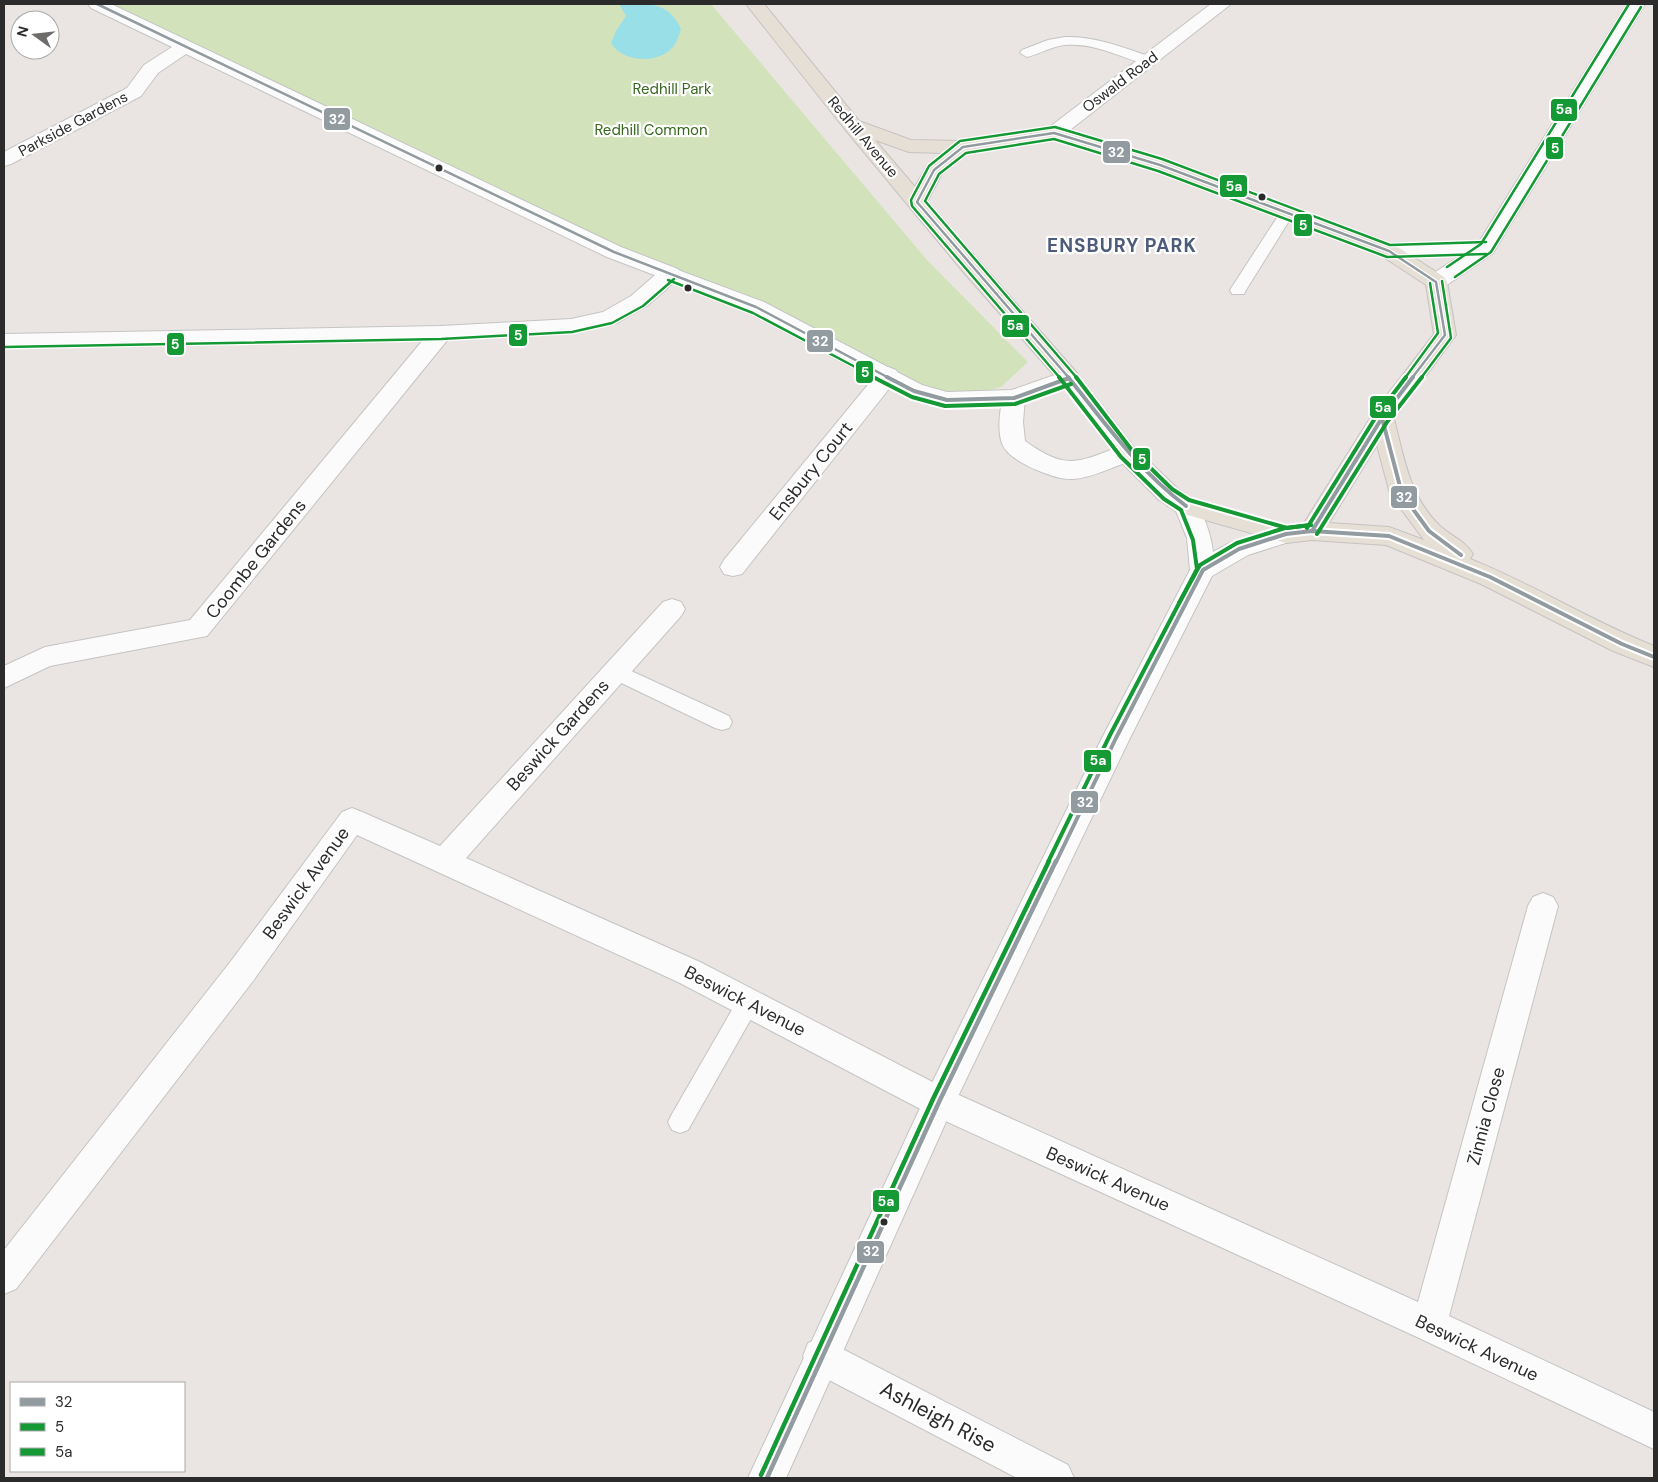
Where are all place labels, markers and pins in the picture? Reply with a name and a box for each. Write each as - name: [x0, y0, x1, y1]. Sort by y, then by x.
- unlabelled marker: [434, 163, 444, 173]
- unlabelled marker: [1257, 192, 1267, 202]
- unlabelled marker: [683, 283, 693, 293]
- unlabelled marker: [879, 1217, 889, 1227]

